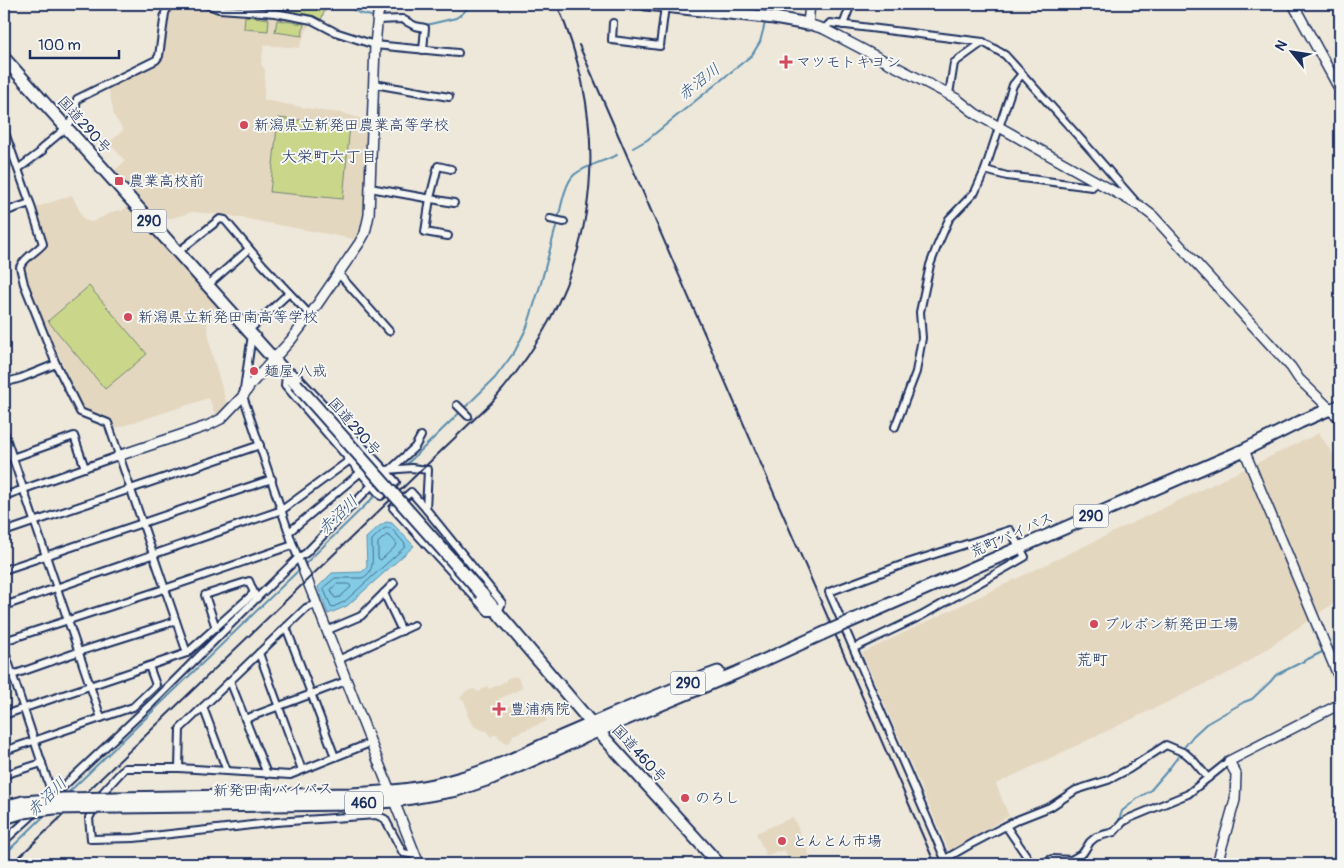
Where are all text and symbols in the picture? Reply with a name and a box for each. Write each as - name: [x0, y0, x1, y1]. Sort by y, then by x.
- scale bar: [30, 28, 119, 60]
- north arrow: [1266, 28, 1316, 78]
- text: 100 m: [38, 36, 81, 55]
- text: N: [1271, 37, 1291, 54]
- place label: マツモトキヨシ: [796, 53, 901, 72]
- marker: マツモトキヨシ: [780, 56, 792, 68]
- water label: 赤沼川: [674, 59, 724, 105]
- street label: 国道290号: [53, 92, 115, 158]
- place label: 新潟県立新発田農業高等学校: [254, 116, 449, 135]
- marker: 新潟県立新発田農業高等学校: [238, 119, 250, 131]
- district label: 大栄町六丁目: [281, 147, 377, 167]
- place label: 農業高校前: [129, 172, 204, 191]
- marker: 農業高校前: [113, 175, 125, 187]
- road number: 290: [132, 210, 166, 232]
- place label: 新潟県立新発田南高等学校: [138, 308, 318, 327]
- marker: 新潟県立新発田南高等学校: [122, 311, 134, 323]
- place label: 麺屋 八戒: [264, 362, 327, 381]
- marker: 麺屋 八戒: [248, 365, 260, 377]
- street label: 国道290号: [323, 394, 385, 460]
- water label: 赤沼川: [314, 491, 362, 539]
- road number: 290: [1074, 504, 1108, 528]
- street label: 荒町バイパス: [967, 508, 1057, 562]
- place label: ブルボン新発田工場: [1104, 615, 1238, 634]
- marker: ブルボン新発田工場: [1088, 618, 1100, 630]
- district label: 荒町: [1076, 650, 1108, 670]
- road number: 290: [670, 671, 706, 694]
- place label: 豊浦病院: [510, 700, 570, 719]
- marker: 豊浦病院: [492, 702, 506, 716]
- street label: 国道460号: [608, 721, 670, 787]
- water label: 赤沼川: [23, 773, 71, 821]
- street label: 新発田南バイパス: [213, 779, 333, 801]
- place label: のろし: [695, 789, 740, 808]
- road number: 460: [345, 791, 383, 814]
- marker: のろし: [679, 792, 691, 804]
- place label: とんとん市場: [792, 832, 882, 851]
- marker: とんとん市場: [776, 835, 788, 847]

